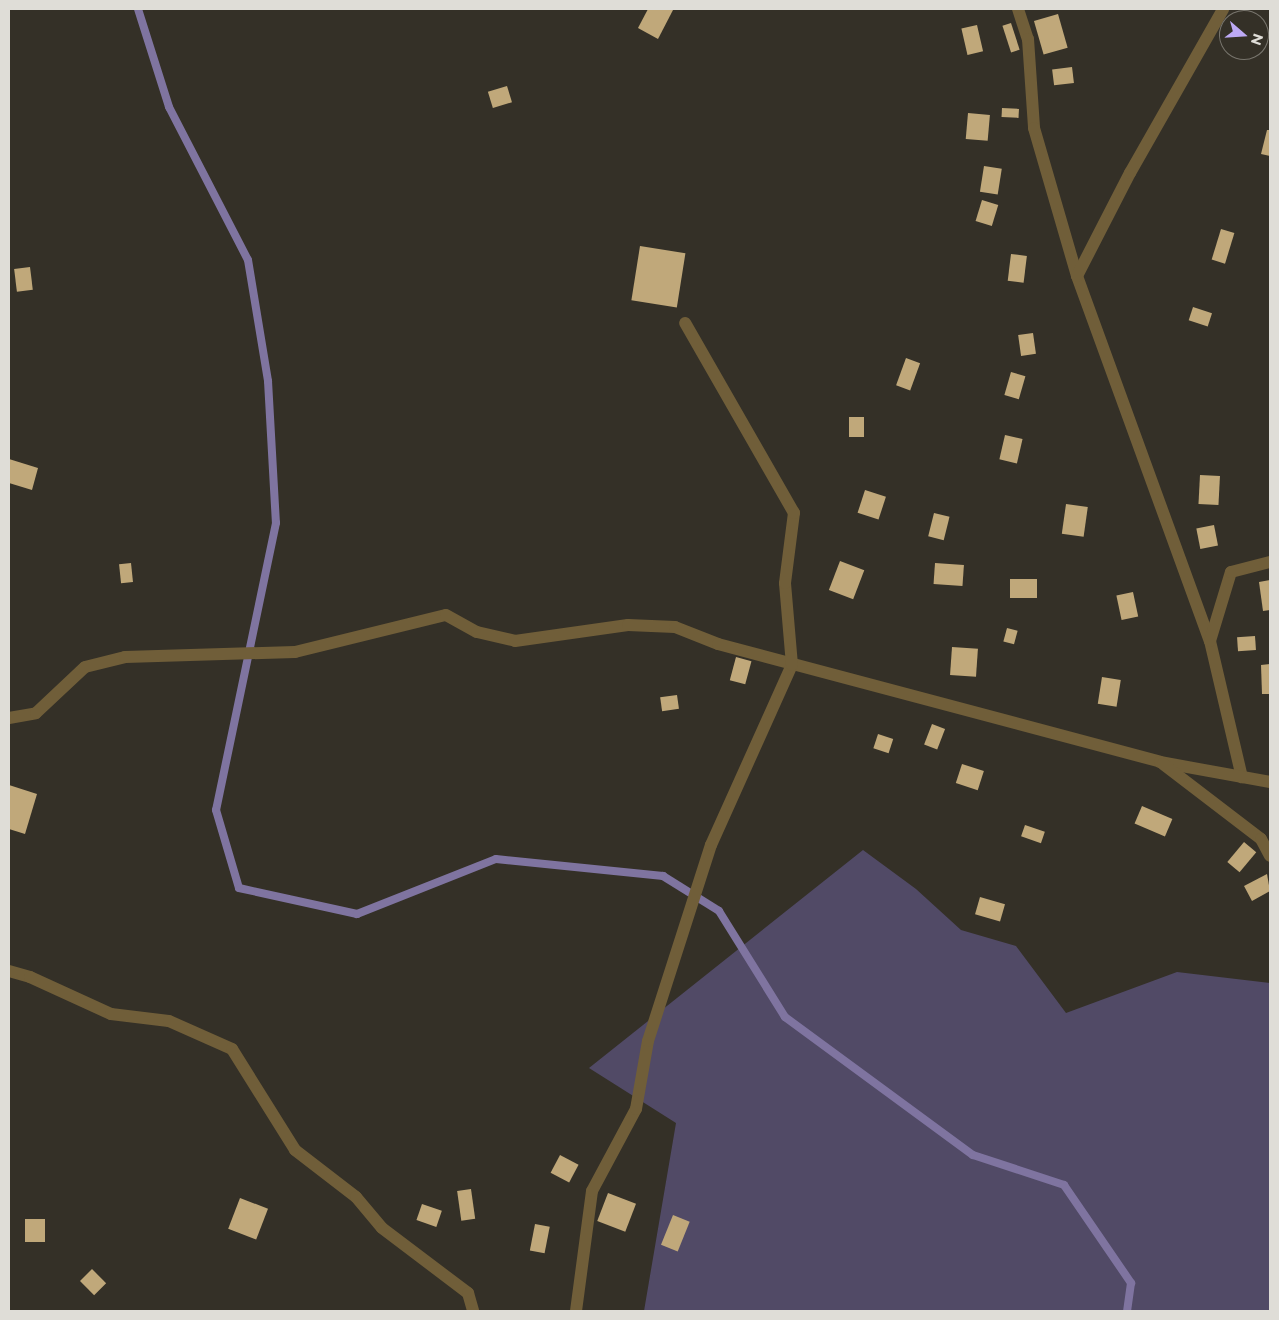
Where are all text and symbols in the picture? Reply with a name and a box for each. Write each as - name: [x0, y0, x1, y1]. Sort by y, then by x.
- north arrow: [1219, 10, 1269, 60]
- text: N: [1247, 31, 1268, 48]

